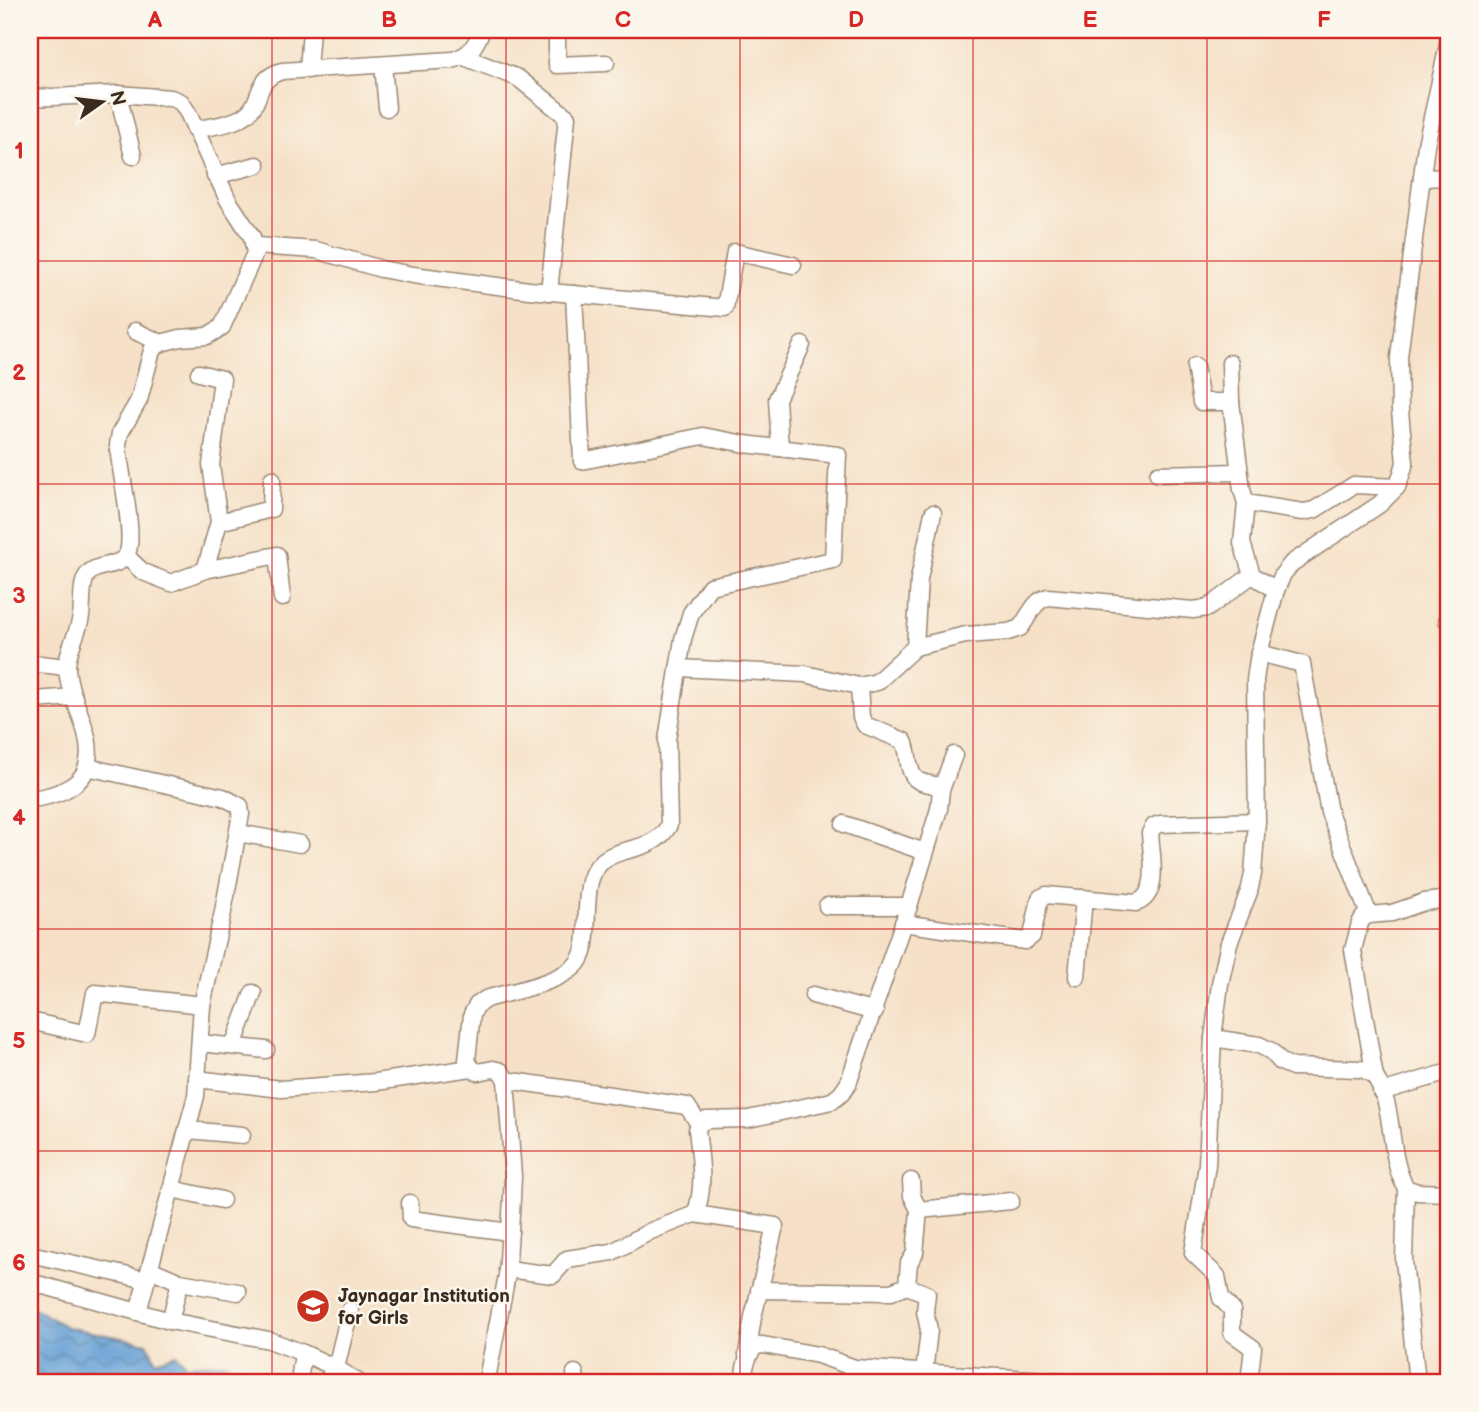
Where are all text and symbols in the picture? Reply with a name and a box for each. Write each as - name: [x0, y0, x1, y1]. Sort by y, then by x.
- text: A: [147, 6, 163, 34]
- text: B: [381, 6, 397, 34]
- text: C: [615, 6, 631, 34]
- text: D: [848, 6, 864, 34]
- text: E: [1083, 6, 1098, 34]
- text: F: [1317, 6, 1331, 34]
- north arrow: [66, 66, 136, 136]
- text: N: [104, 89, 130, 108]
- text: 1: [14, 137, 24, 165]
- text: 2: [12, 359, 26, 387]
- text: 3: [12, 582, 26, 610]
- text: 4: [12, 804, 26, 832]
- text: 5: [12, 1027, 26, 1055]
- text: 6: [12, 1249, 26, 1277]
- place label: Jaynagar Institution for Girls: [338, 1285, 510, 1330]
- school or university icon: Jaynagar Institution for Girls: [294, 1287, 332, 1325]

